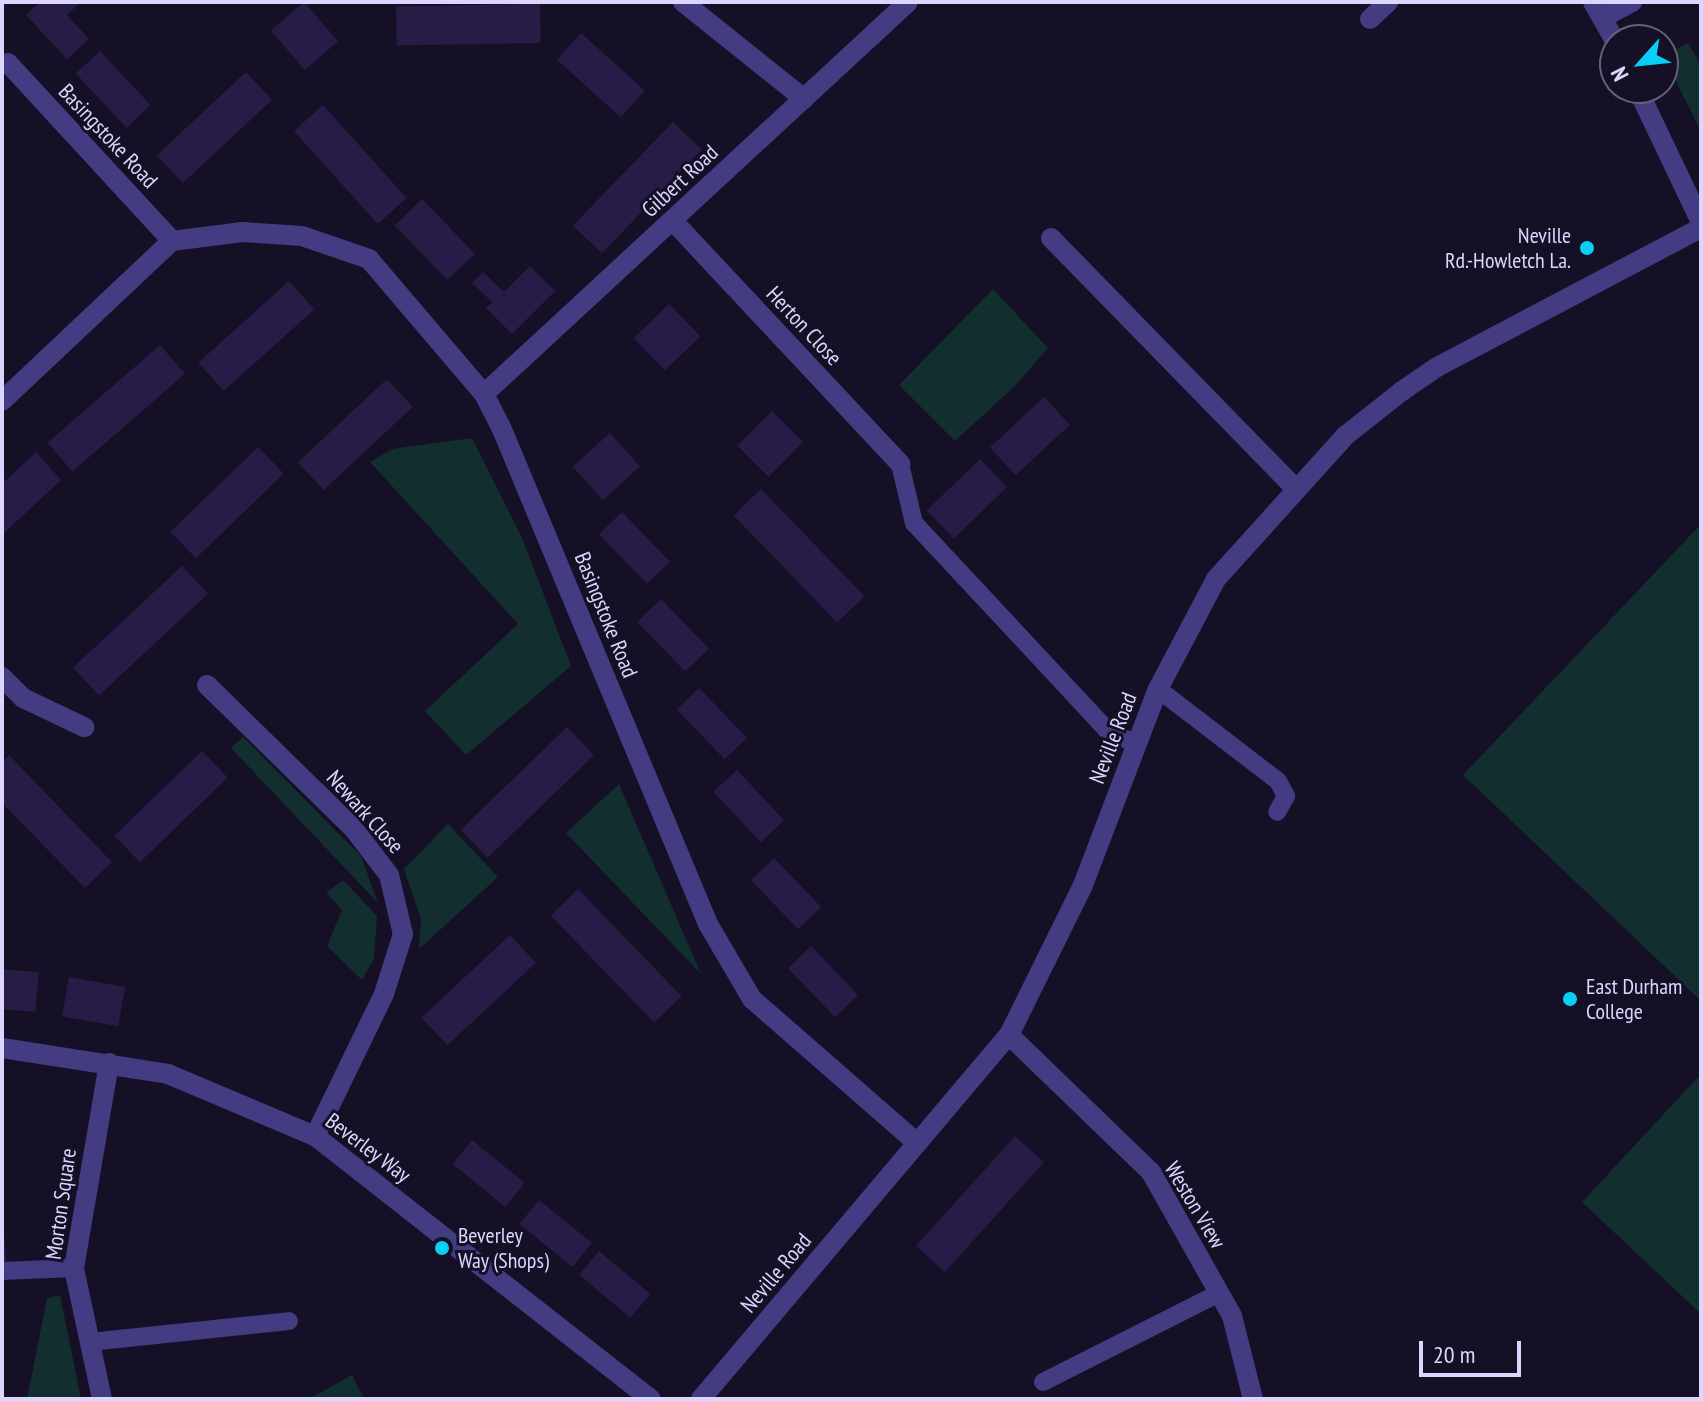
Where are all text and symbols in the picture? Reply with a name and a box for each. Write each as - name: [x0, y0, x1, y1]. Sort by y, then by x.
- north arrow: [1599, 24, 1679, 104]
- text: N: [1604, 62, 1635, 86]
- street label: Basingstoke Road: [53, 78, 163, 194]
- street label: Gilbert Road: [637, 139, 723, 223]
- place label: Neville Rd.-Howletch La.: [1445, 222, 1571, 274]
- marker: Neville Rd.-Howletch La.: [1578, 239, 1596, 257]
- street label: Herton Close: [761, 281, 847, 371]
- street label: Basingstoke Road: [569, 548, 643, 682]
- street label: Neville Road: [1084, 689, 1142, 787]
- street label: Newark Close: [321, 765, 409, 859]
- place label: East Durham College: [1586, 973, 1682, 1024]
- marker: East Durham College: [1561, 990, 1579, 1008]
- street label: Beverley Way: [320, 1107, 416, 1189]
- street label: Morton Square: [40, 1147, 82, 1261]
- street label: Weston View: [1159, 1157, 1231, 1253]
- place label: Beverley Way (Shops): [458, 1222, 550, 1274]
- street label: Neville Road: [735, 1228, 817, 1318]
- marker: Beverley Way (Shops): [433, 1239, 451, 1257]
- scale bar: [1423, 1325, 1525, 1375]
- text: 20 m: [1433, 1339, 1475, 1370]

